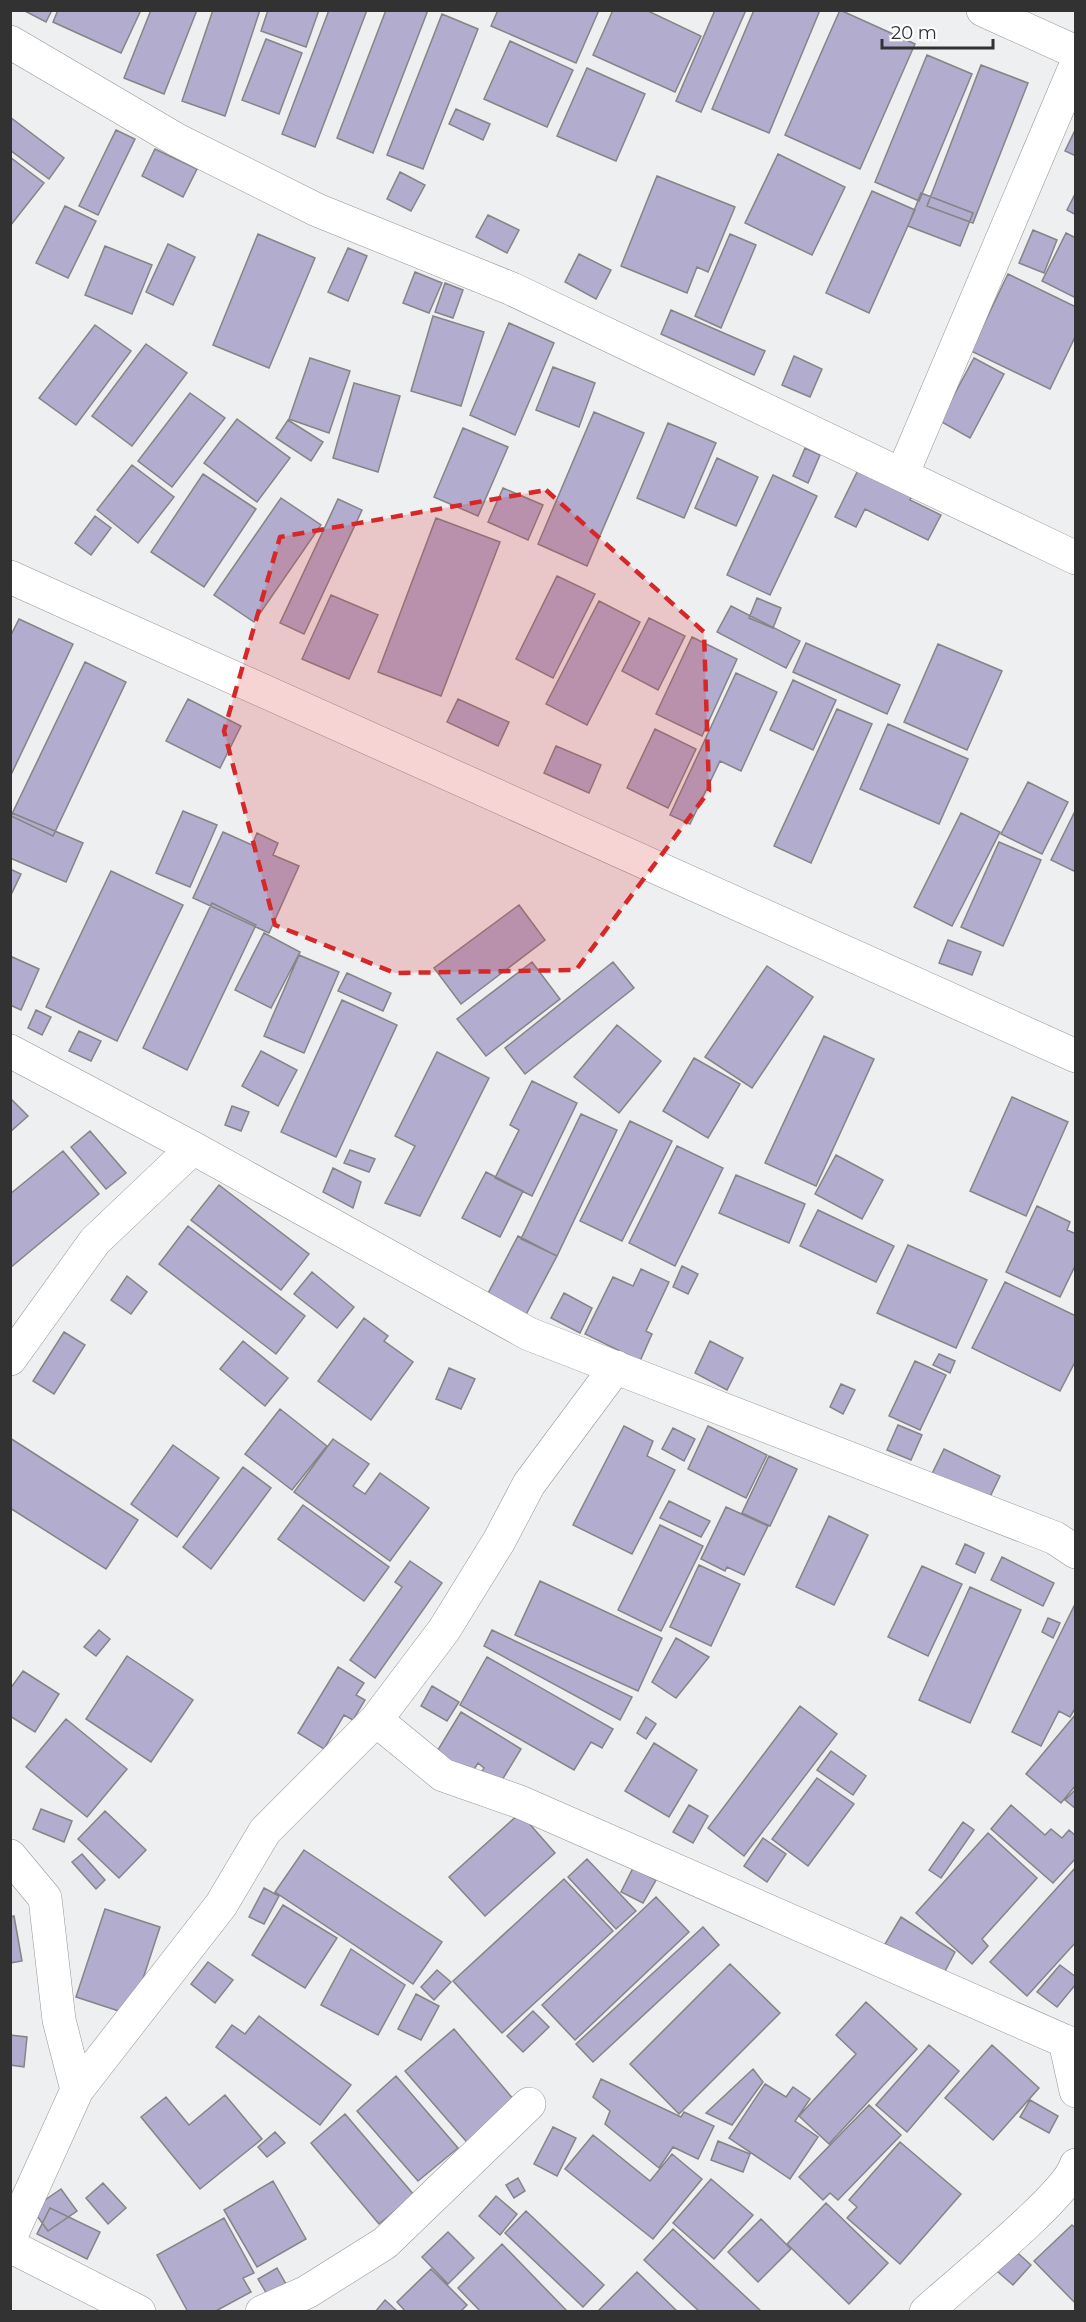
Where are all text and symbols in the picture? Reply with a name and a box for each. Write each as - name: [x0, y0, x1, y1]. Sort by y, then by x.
- scale bar: [882, 12, 993, 50]
- text: 20 m: [891, 22, 937, 44]

